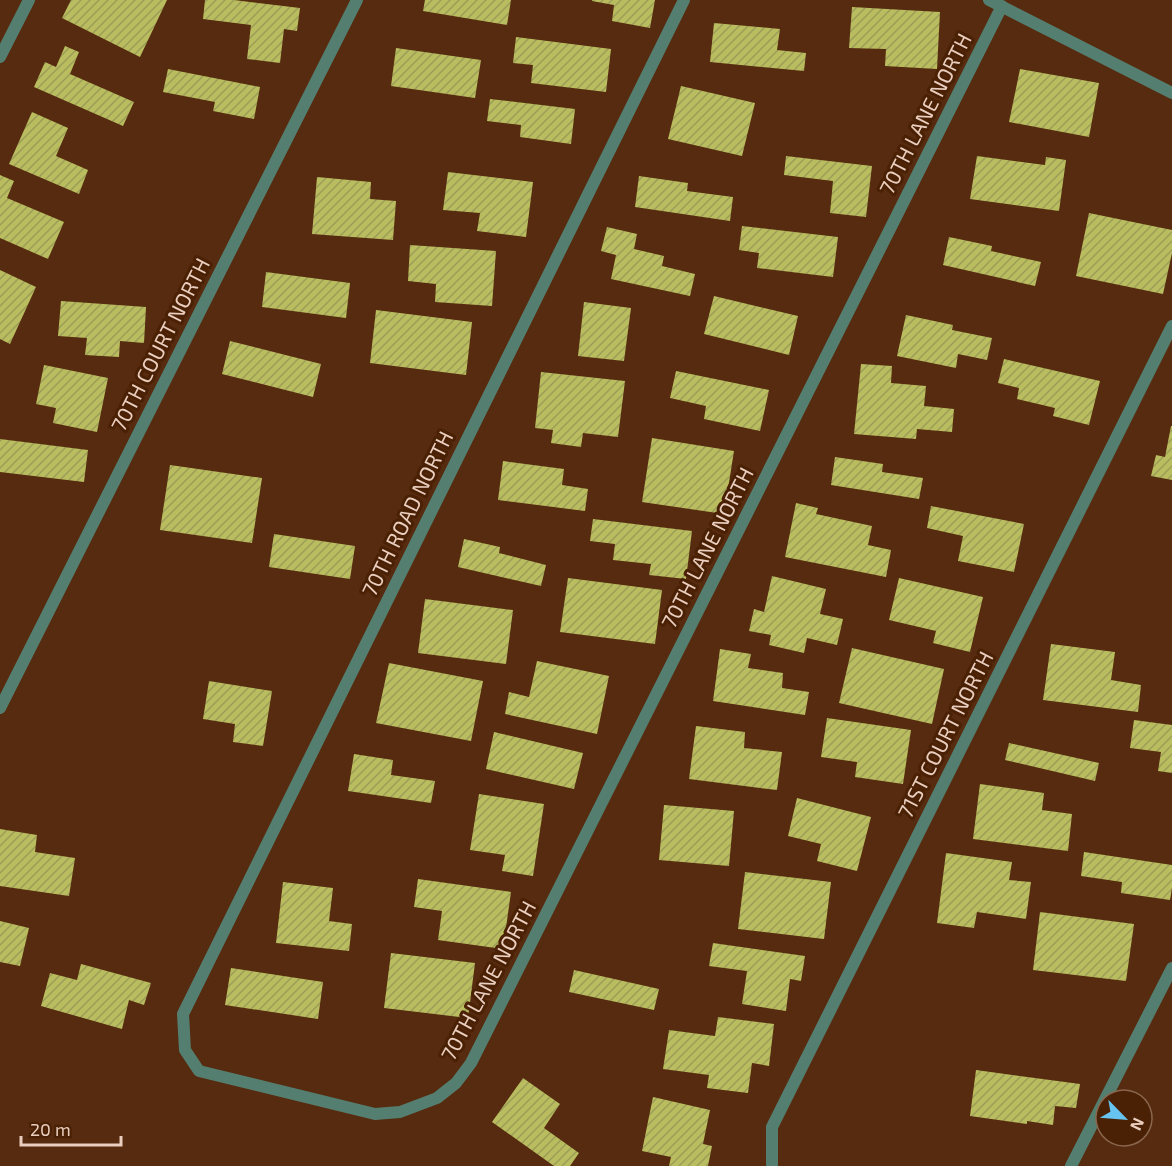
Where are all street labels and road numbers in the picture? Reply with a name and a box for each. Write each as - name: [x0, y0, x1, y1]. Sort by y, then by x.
- street label: 70TH LANE NORTH: [873, 29, 976, 198]
- street label: 70TH COURT NORTH: [105, 254, 214, 435]
- street label: 70TH ROAD NORTH: [356, 427, 458, 600]
- street label: 70TH LANE NORTH: [655, 463, 758, 632]
- street label: 71ST COURT NORTH: [892, 647, 998, 822]
- street label: 70TH LANE NORTH: [435, 896, 540, 1064]

